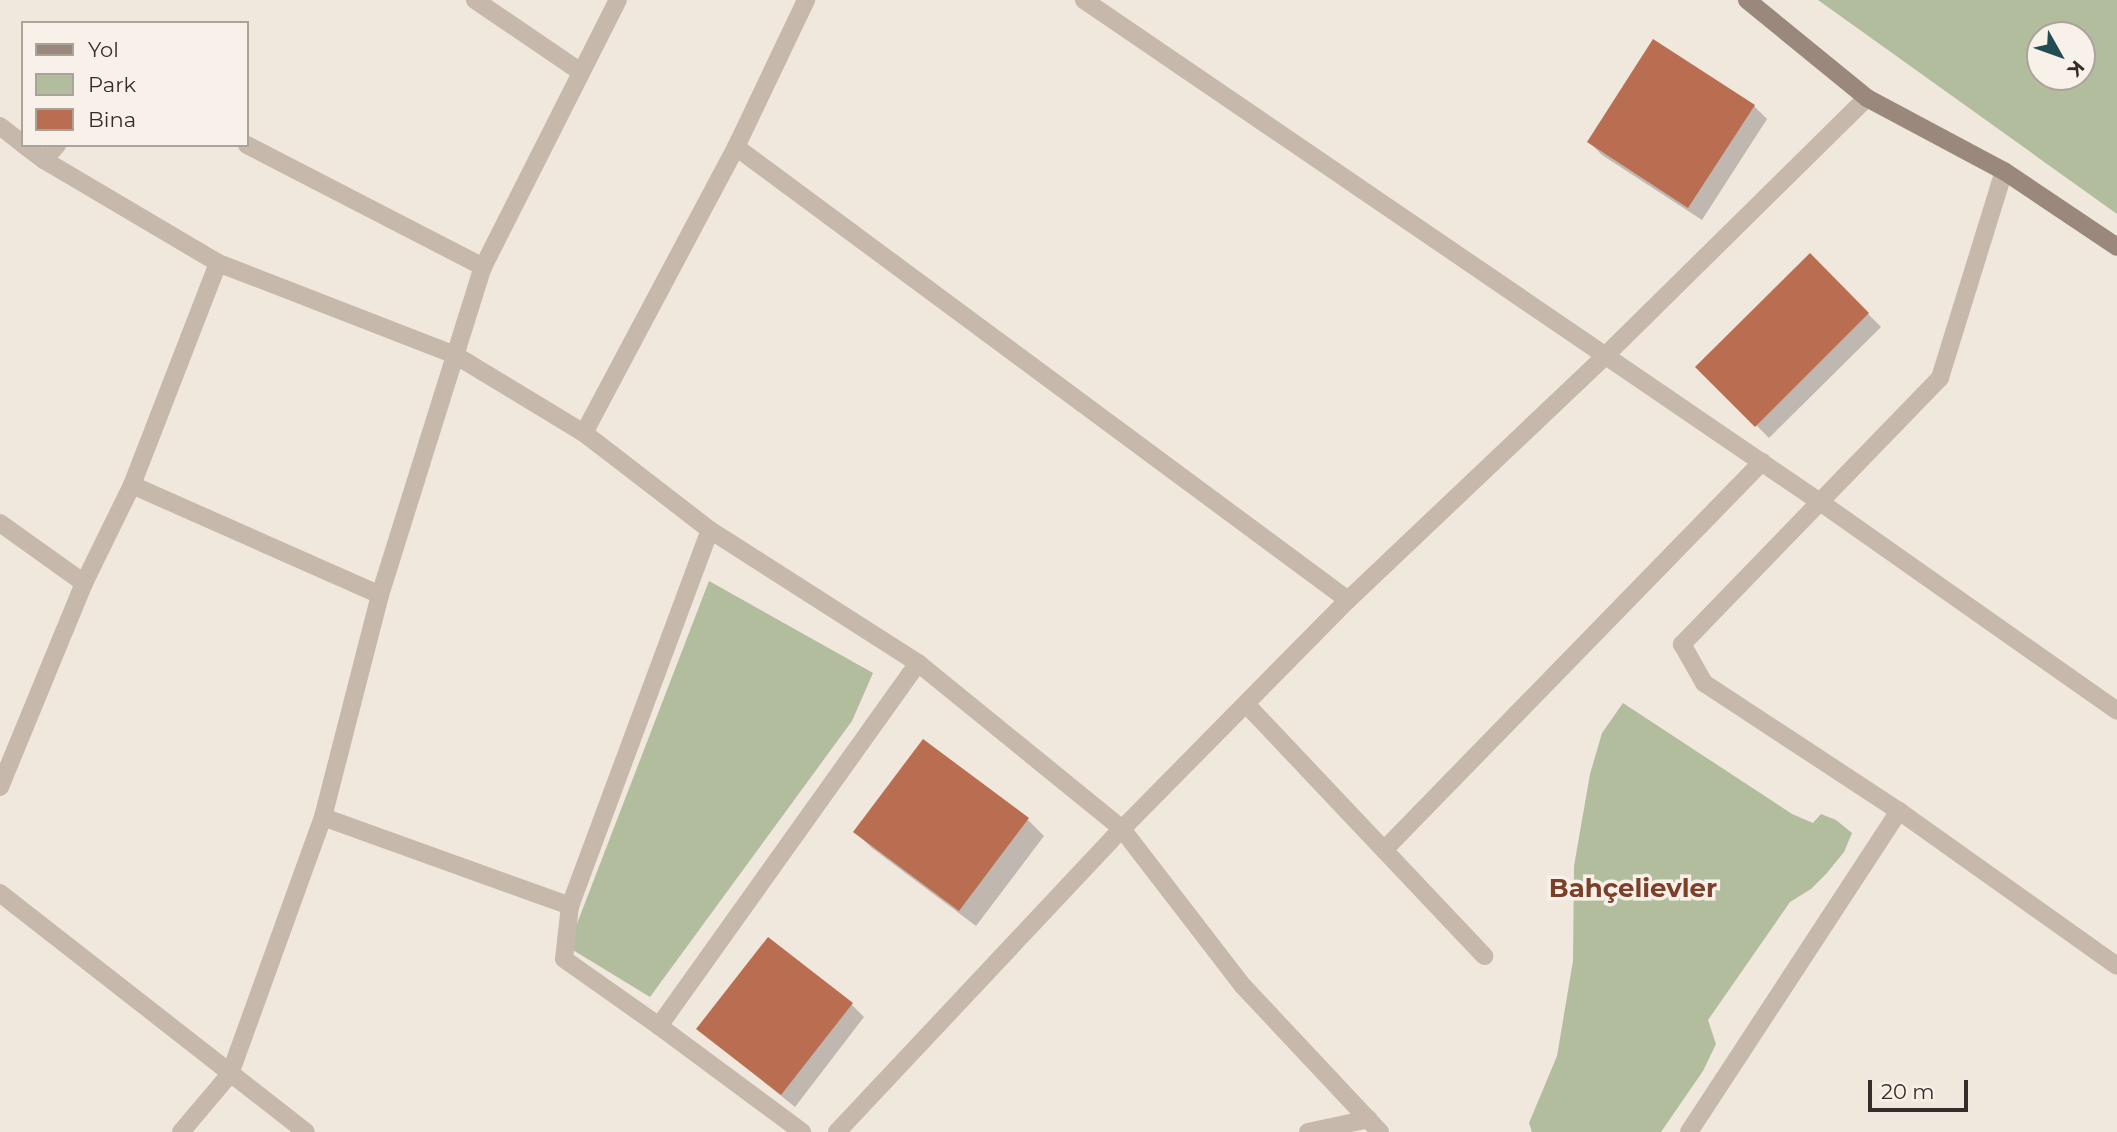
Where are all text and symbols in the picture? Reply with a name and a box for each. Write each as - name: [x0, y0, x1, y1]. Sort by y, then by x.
- legend: [21, 21, 248, 147]
- north arrow: [2026, 21, 2096, 91]
- text: Yol: [88, 37, 119, 62]
- text: K: [2063, 56, 2089, 81]
- text: Park: [88, 72, 136, 97]
- text: Bina: [88, 107, 136, 132]
- district label: Bahçelievler: [1549, 873, 1717, 905]
- scale bar: [1872, 1066, 1972, 1110]
- text: 20 m: [1881, 1079, 1935, 1104]

